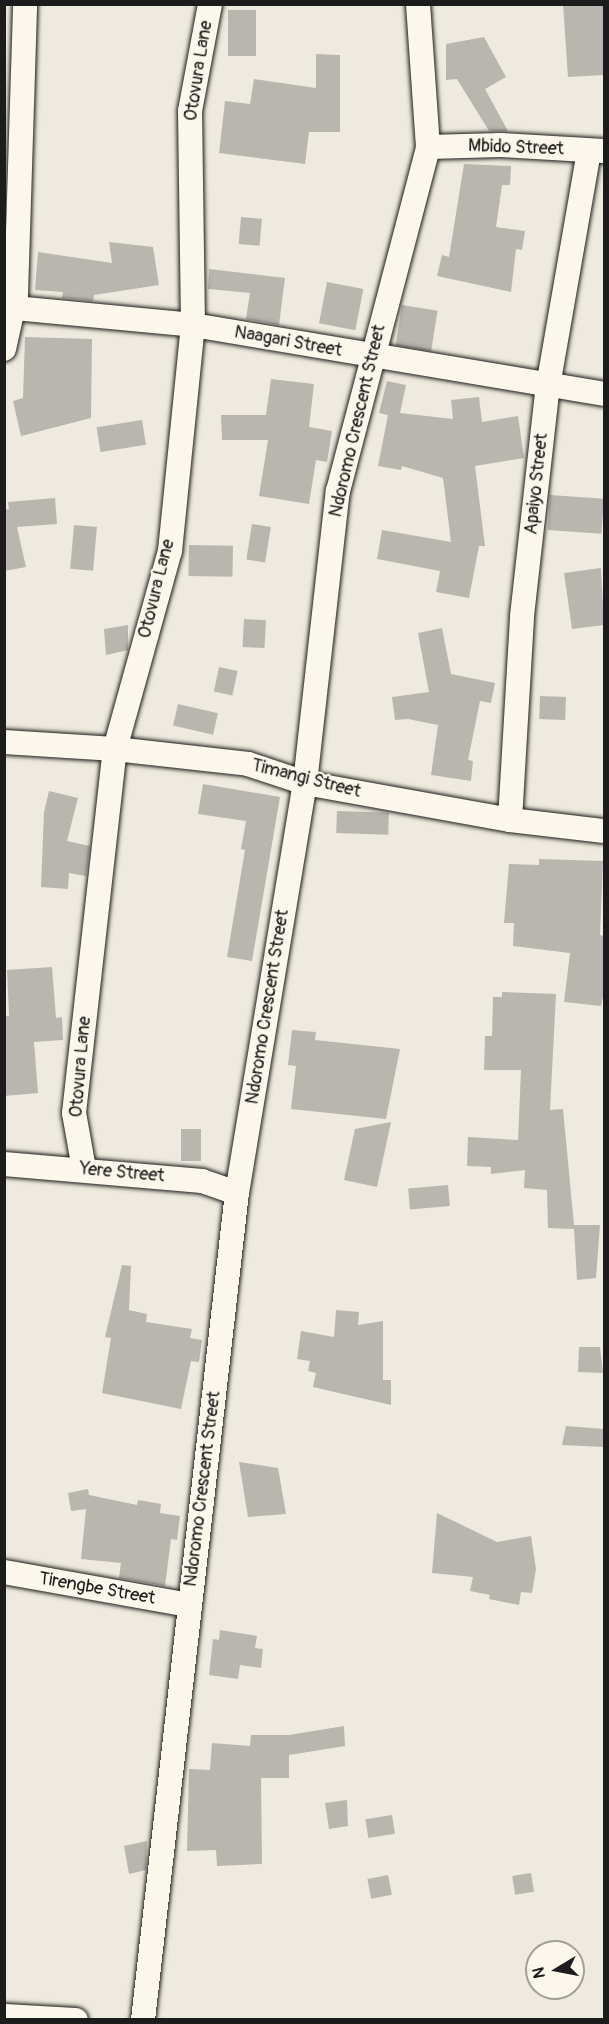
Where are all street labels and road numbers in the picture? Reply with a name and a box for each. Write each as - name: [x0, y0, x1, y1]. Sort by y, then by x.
- street label: Otovura Lane: [180, 19, 218, 123]
- street label: Mbido Street: [468, 136, 564, 160]
- street label: Naagari Street: [233, 322, 343, 362]
- street label: Ndoromo Crescent Street: [325, 323, 391, 519]
- street label: Apaiyo Street: [521, 432, 553, 536]
- street label: Otovura Lane: [134, 537, 180, 641]
- street label: Timangi Street: [249, 755, 363, 803]
- street label: Ndoromo Crescent Street: [242, 908, 294, 1106]
- street label: Otovura Lane: [66, 1016, 96, 1118]
- street label: Yere Street: [79, 1159, 165, 1187]
- street label: Ndoromo Crescent Street: [180, 1390, 226, 1588]
- street label: Tirengbe Street: [37, 1568, 157, 1610]

